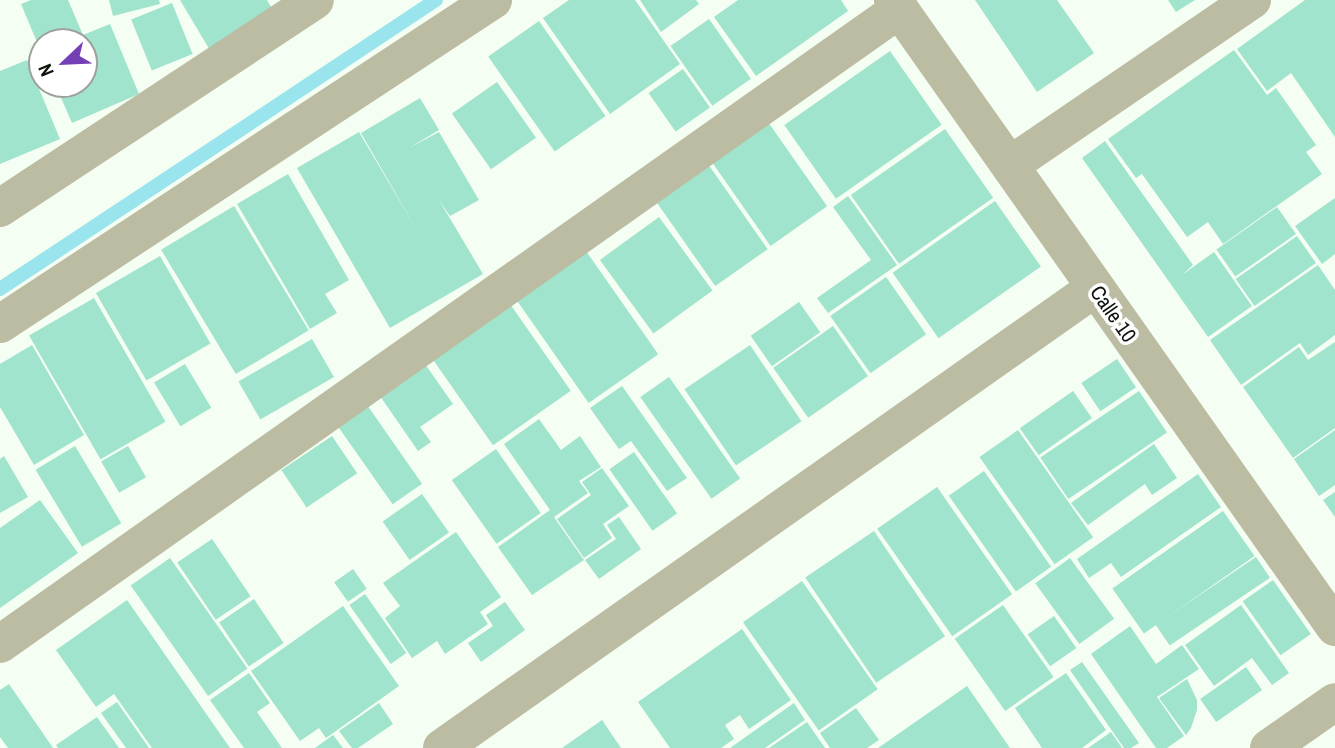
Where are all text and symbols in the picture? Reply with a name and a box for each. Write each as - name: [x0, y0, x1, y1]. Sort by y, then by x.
- north arrow: [28, 28, 98, 98]
- text: N: [31, 60, 60, 81]
- street label: Calle 10: [1085, 281, 1141, 347]

